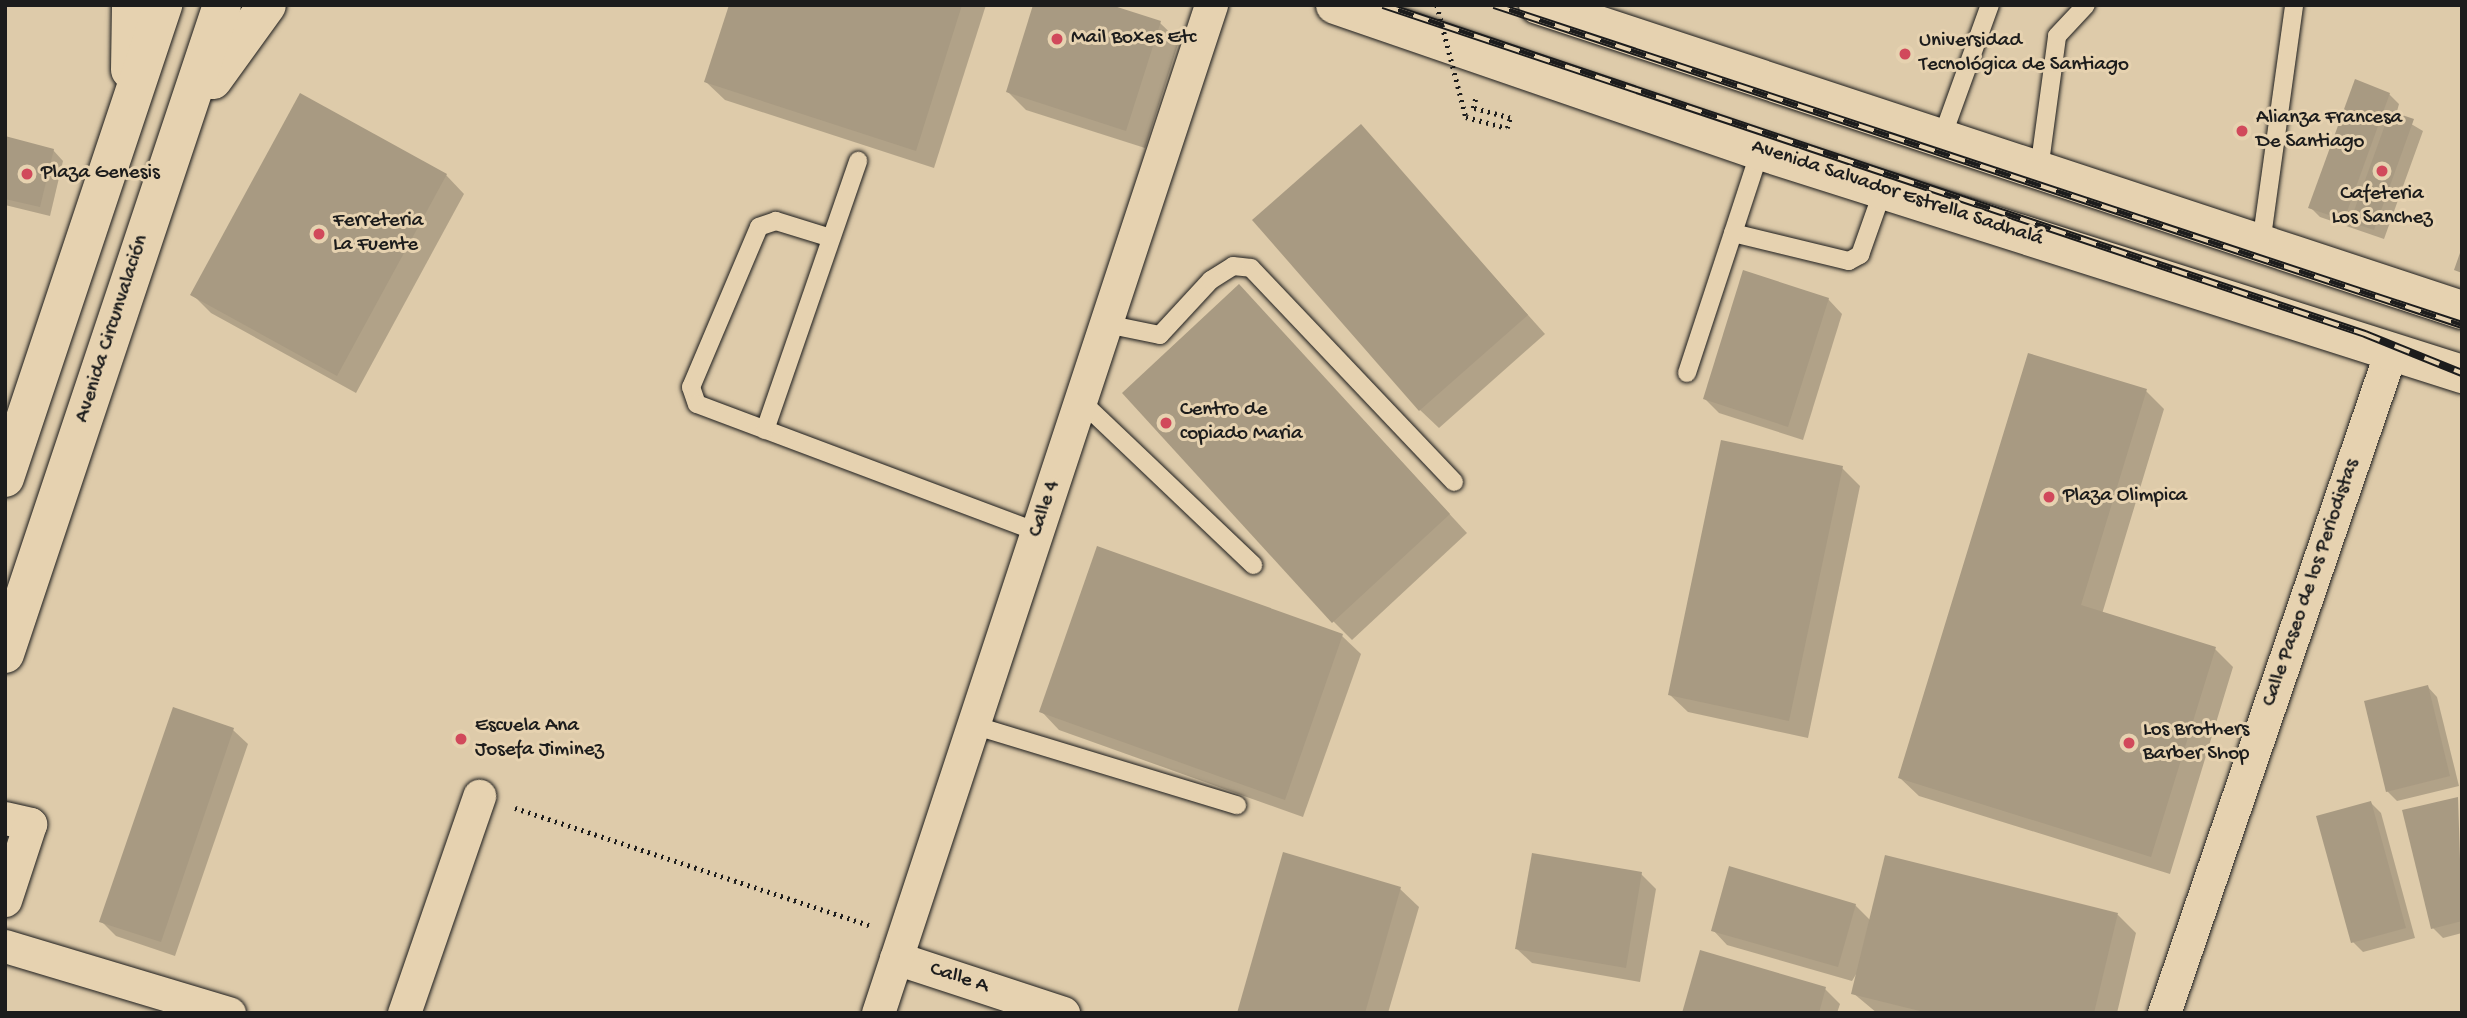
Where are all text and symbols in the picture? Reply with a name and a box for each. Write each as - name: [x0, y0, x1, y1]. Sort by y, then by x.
- place label: Mail Boxes Etc: [1071, 26, 1196, 52]
- place label: Universidad Tecnológica de Santiago: [1919, 29, 2129, 79]
- marker: Mail Boxes Etc: [1049, 31, 1065, 47]
- marker: Universidad Tecnológica de Santiago: [1897, 46, 1913, 62]
- place label: Alianza Francesa De Santiago: [2256, 106, 2402, 156]
- marker: Alianza Francesa De Santiago: [2234, 123, 2250, 139]
- street label: Avenida Salvador Estrella Sadhalá: [1748, 135, 2046, 253]
- place label: Plaza Genesis: [41, 161, 160, 187]
- marker: Cafeteria Los Sanchez: [2374, 163, 2390, 179]
- marker: Plaza Genesis: [19, 166, 35, 182]
- place label: Cafeteria Los Sanchez: [2331, 182, 2433, 232]
- place label: Ferreteria La Fuente: [333, 209, 423, 259]
- marker: Ferreteria La Fuente: [311, 226, 327, 242]
- street label: Avenida Circunvalación: [71, 232, 155, 426]
- place label: Centro de copiado Maria: [1180, 398, 1303, 448]
- marker: Centro de copiado Maria: [1158, 415, 1174, 431]
- street label: Calle Paseo de los Periodistas: [2258, 456, 2366, 710]
- street label: Calle 4: [1024, 478, 1066, 540]
- place label: Plaza Olimpica: [2063, 484, 2187, 510]
- marker: Plaza Olimpica: [2041, 489, 2057, 505]
- place label: Escuela Ana Josefa Jiminez: [475, 714, 604, 764]
- place label: Los Brothers Barber Shop: [2143, 718, 2249, 768]
- marker: Escuela Ana Josefa Jiminez: [453, 731, 469, 747]
- marker: Los Brothers Barber Shop: [2121, 735, 2137, 751]
- street label: Calle A: [926, 958, 992, 1000]

